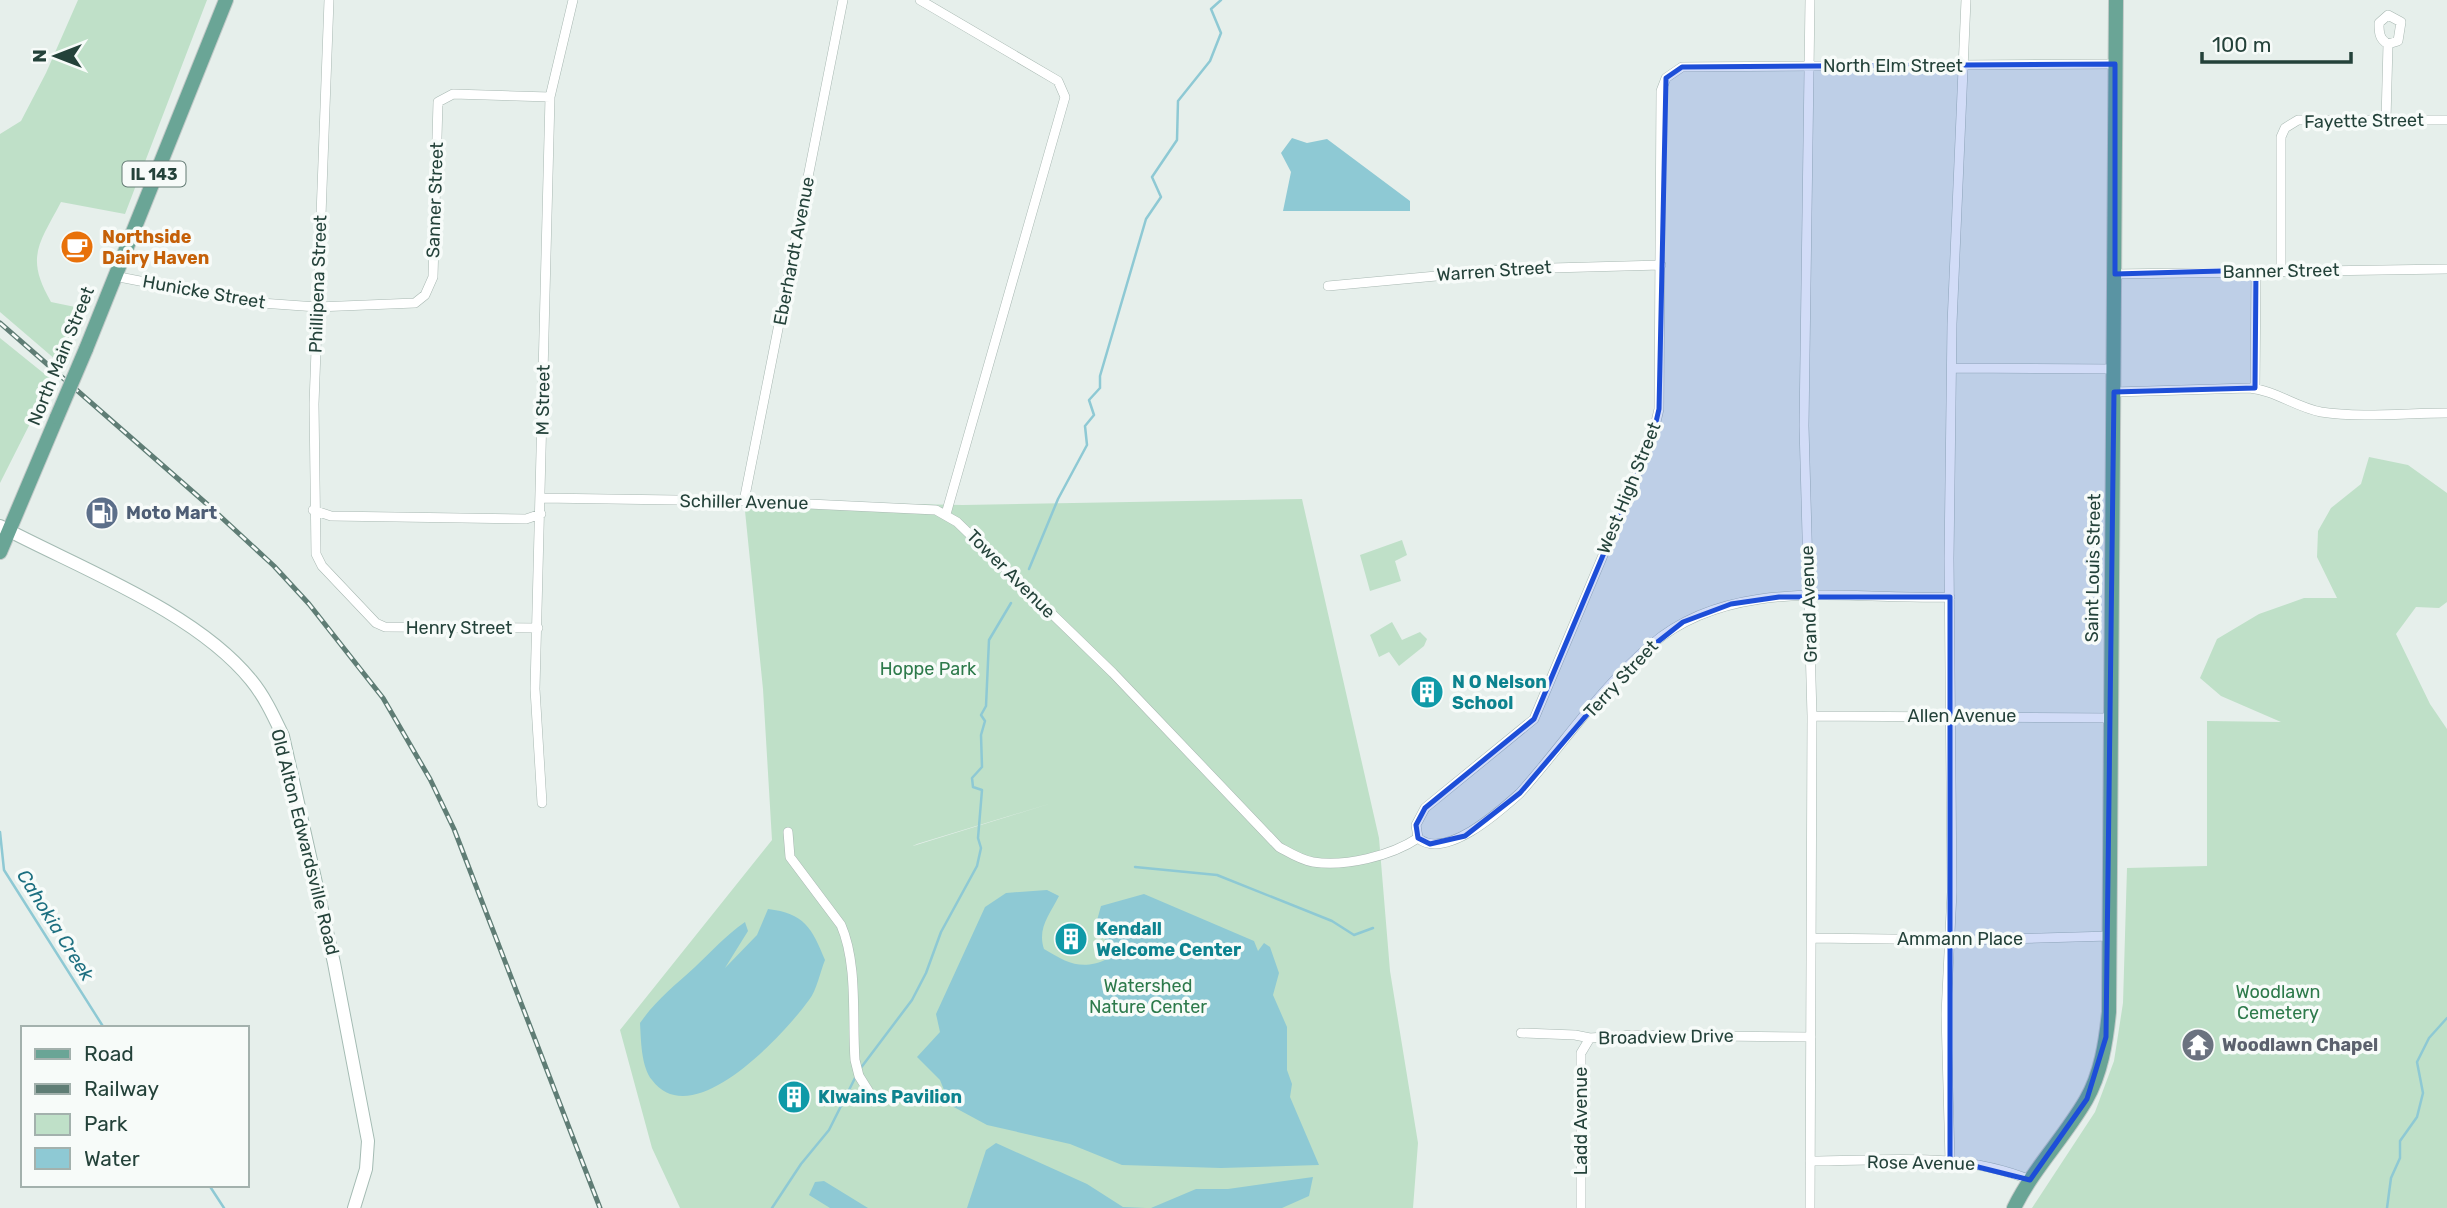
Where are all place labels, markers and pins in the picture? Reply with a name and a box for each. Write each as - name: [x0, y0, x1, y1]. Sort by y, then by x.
- place label: Northside Dairy Haven: [102, 226, 209, 269]
- cafe icon: Northside Dairy Haven: [58, 228, 96, 266]
- fuel station icon: Moto Mart: [83, 494, 121, 532]
- place label: Moto Mart: [126, 502, 217, 524]
- place label: N O Nelson School: [1452, 671, 1547, 714]
- building icon: N O Nelson School: [1408, 673, 1446, 711]
- place label: Kendall Welcome Center: [1096, 918, 1241, 961]
- building icon: Kendall Welcome Center: [1052, 920, 1090, 958]
- temple icon: Woodlawn Chapel: [2179, 1026, 2217, 1064]
- place label: Woodlawn Chapel: [2222, 1034, 2378, 1056]
- building icon: Klwains Pavilion: [775, 1078, 813, 1116]
- place label: Klwains Pavilion: [818, 1086, 962, 1108]

